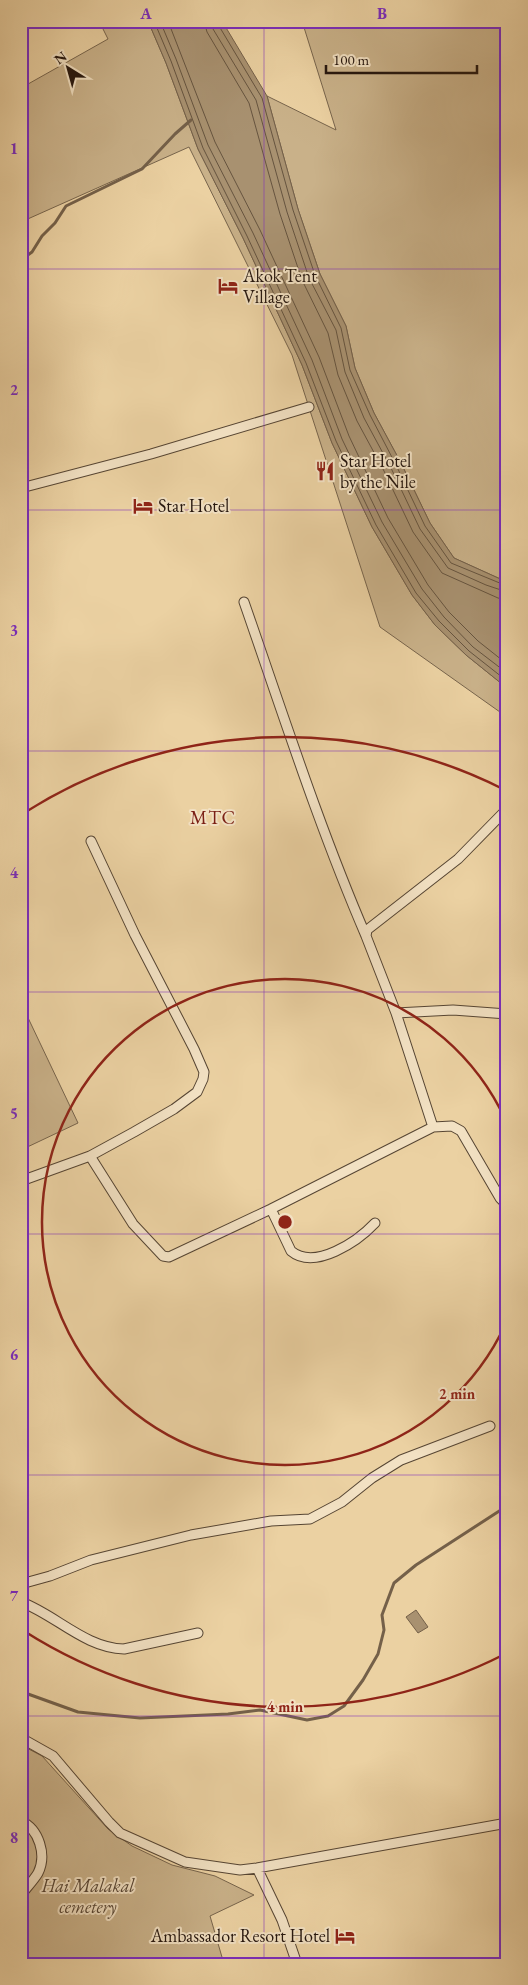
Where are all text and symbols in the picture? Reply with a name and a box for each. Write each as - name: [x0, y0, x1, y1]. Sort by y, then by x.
- text: A: [139, 3, 152, 24]
- text: B: [377, 3, 387, 24]
- north arrow: [42, 42, 92, 92]
- scale bar: [326, 42, 477, 74]
- text: N: [50, 47, 71, 68]
- text: 100 m: [333, 50, 370, 69]
- text: 1: [10, 138, 18, 159]
- place label: Akok Tent Village: [242, 264, 317, 308]
- hotel icon: Akok Tent Village: [217, 275, 239, 297]
- text: 2: [10, 379, 19, 400]
- place label: Star Hotel by the Nile: [340, 449, 416, 493]
- restaurant icon: Star Hotel by the Nile: [314, 460, 336, 482]
- place label: Star Hotel: [158, 494, 229, 517]
- hotel icon: Star Hotel: [132, 495, 154, 517]
- text: 3: [10, 620, 18, 641]
- district label: MTC: [190, 805, 236, 830]
- text: 4: [10, 862, 19, 883]
- text: 5: [10, 1103, 18, 1124]
- centre of rings: [276, 1213, 294, 1231]
- text: 6: [10, 1344, 19, 1365]
- text: 2 min: [439, 1384, 476, 1403]
- text: 7: [10, 1585, 19, 1606]
- text: 4 min: [267, 1697, 304, 1716]
- text: 8: [10, 1827, 18, 1848]
- park label: Hai Malakal cemetery: [41, 1874, 135, 1919]
- place label: Ambassador Resort Hotel: [150, 1924, 330, 1947]
- hotel icon: Ambassador Resort Hotel: [334, 1925, 356, 1947]

